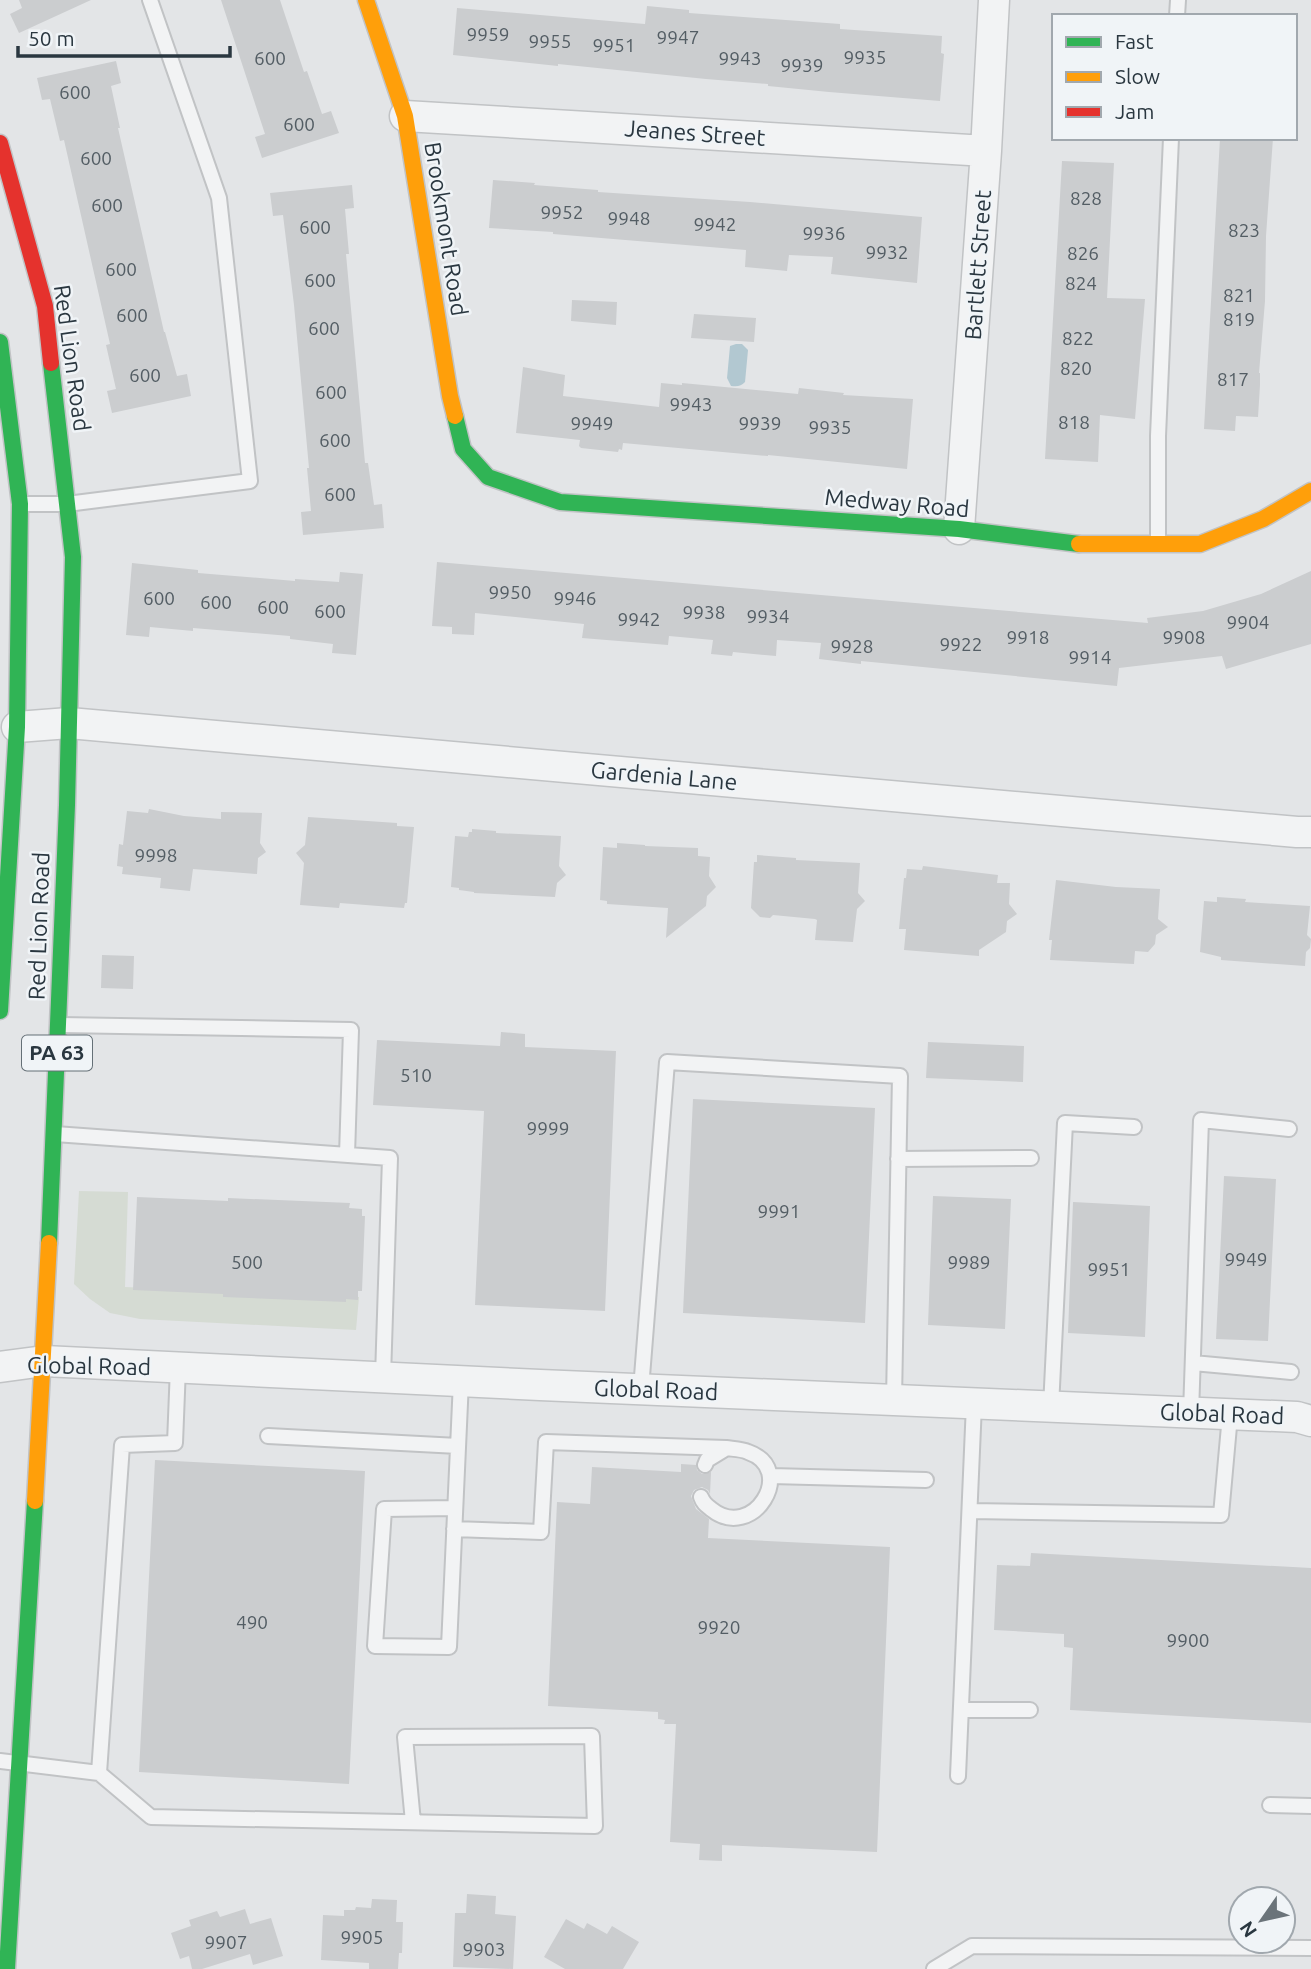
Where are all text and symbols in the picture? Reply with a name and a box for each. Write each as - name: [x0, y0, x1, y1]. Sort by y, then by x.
- scale bar: [18, 14, 229, 58]
- legend: [1052, 14, 1297, 140]
- house number: 9959: [467, 23, 509, 45]
- text: 50 m: [28, 26, 75, 50]
- house number: 9947: [657, 26, 699, 48]
- text: Fast: [1115, 29, 1153, 53]
- house number: 9955: [529, 30, 571, 52]
- house number: 9951: [593, 34, 635, 56]
- house number: 9935: [844, 46, 886, 68]
- house number: 600: [254, 47, 286, 69]
- house number: 9943: [719, 47, 761, 69]
- house number: 9939: [781, 54, 823, 76]
- text: Slow: [1115, 64, 1160, 88]
- house number: 600: [59, 81, 91, 103]
- text: Jam: [1115, 99, 1154, 123]
- house number: 600: [283, 113, 315, 135]
- street label: Jeanes Street: [624, 115, 766, 150]
- street label: Brookmont Road: [420, 140, 473, 318]
- house number: 600: [80, 147, 112, 169]
- house number: 828: [1070, 187, 1102, 209]
- street label: Bartlett Street: [960, 189, 995, 341]
- house number: 600: [91, 194, 123, 216]
- house number: 9952: [541, 201, 583, 223]
- house number: 9948: [608, 207, 650, 229]
- house number: 9942: [694, 213, 736, 235]
- house number: 600: [299, 216, 331, 238]
- house number: 823: [1228, 219, 1260, 241]
- house number: 9936: [803, 222, 845, 244]
- house number: 9932: [866, 241, 908, 263]
- house number: 826: [1067, 242, 1099, 264]
- house number: 600: [105, 258, 137, 280]
- house number: 600: [304, 269, 336, 291]
- house number: 824: [1065, 272, 1097, 294]
- street label: Red Lion Road: [50, 283, 95, 433]
- house number: 821: [1223, 284, 1255, 306]
- house number: 600: [116, 304, 148, 326]
- house number: 819: [1223, 308, 1255, 330]
- house number: 600: [308, 317, 340, 339]
- house number: 822: [1062, 327, 1094, 349]
- house number: 820: [1060, 357, 1092, 379]
- house number: 600: [129, 364, 161, 386]
- house number: 817: [1217, 368, 1249, 390]
- house number: 600: [315, 381, 347, 403]
- house number: 9943: [670, 393, 712, 415]
- house number: 818: [1058, 411, 1090, 433]
- house number: 9949: [571, 412, 613, 434]
- house number: 9939: [739, 412, 781, 434]
- house number: 9935: [809, 416, 851, 438]
- house number: 600: [319, 429, 351, 451]
- house number: 600: [324, 483, 356, 505]
- street label: Medway Road: [824, 484, 970, 521]
- house number: 9950: [489, 581, 531, 603]
- house number: 600: [143, 587, 175, 609]
- house number: 9946: [554, 587, 596, 609]
- house number: 600: [200, 591, 232, 613]
- house number: 600: [257, 596, 289, 618]
- house number: 600: [314, 600, 346, 622]
- house number: 9938: [683, 601, 725, 623]
- house number: 9934: [747, 605, 789, 627]
- house number: 9942: [618, 608, 660, 630]
- house number: 9904: [1227, 611, 1269, 633]
- house number: 9918: [1007, 626, 1049, 648]
- house number: 9908: [1163, 626, 1205, 648]
- house number: 9922: [940, 633, 982, 655]
- house number: 9928: [831, 635, 873, 657]
- house number: 9914: [1069, 646, 1111, 668]
- street label: Gardenia Lane: [590, 757, 738, 794]
- house number: 9998: [135, 844, 177, 866]
- street label: Red Lion Road: [23, 852, 54, 1000]
- road number: PA 63: [22, 1036, 92, 1070]
- house number: 510: [400, 1064, 432, 1086]
- house number: 9999: [527, 1117, 569, 1139]
- house number: 9991: [758, 1200, 800, 1222]
- house number: 9949: [1225, 1248, 1267, 1270]
- house number: 500: [231, 1251, 263, 1273]
- house number: 9989: [948, 1251, 990, 1273]
- house number: 9951: [1088, 1258, 1130, 1280]
- street label: Global Road: [27, 1352, 151, 1379]
- street label: Global Road: [593, 1375, 719, 1404]
- street label: Global Road: [1159, 1399, 1285, 1428]
- house number: 490: [236, 1611, 268, 1633]
- house number: 9920: [698, 1616, 740, 1638]
- house number: 9900: [1167, 1629, 1209, 1651]
- north arrow: [1227, 1885, 1297, 1955]
- text: N: [1235, 1917, 1261, 1942]
- house number: 9905: [341, 1926, 383, 1948]
- house number: 9907: [205, 1931, 247, 1953]
- house number: 9903: [463, 1938, 505, 1960]

